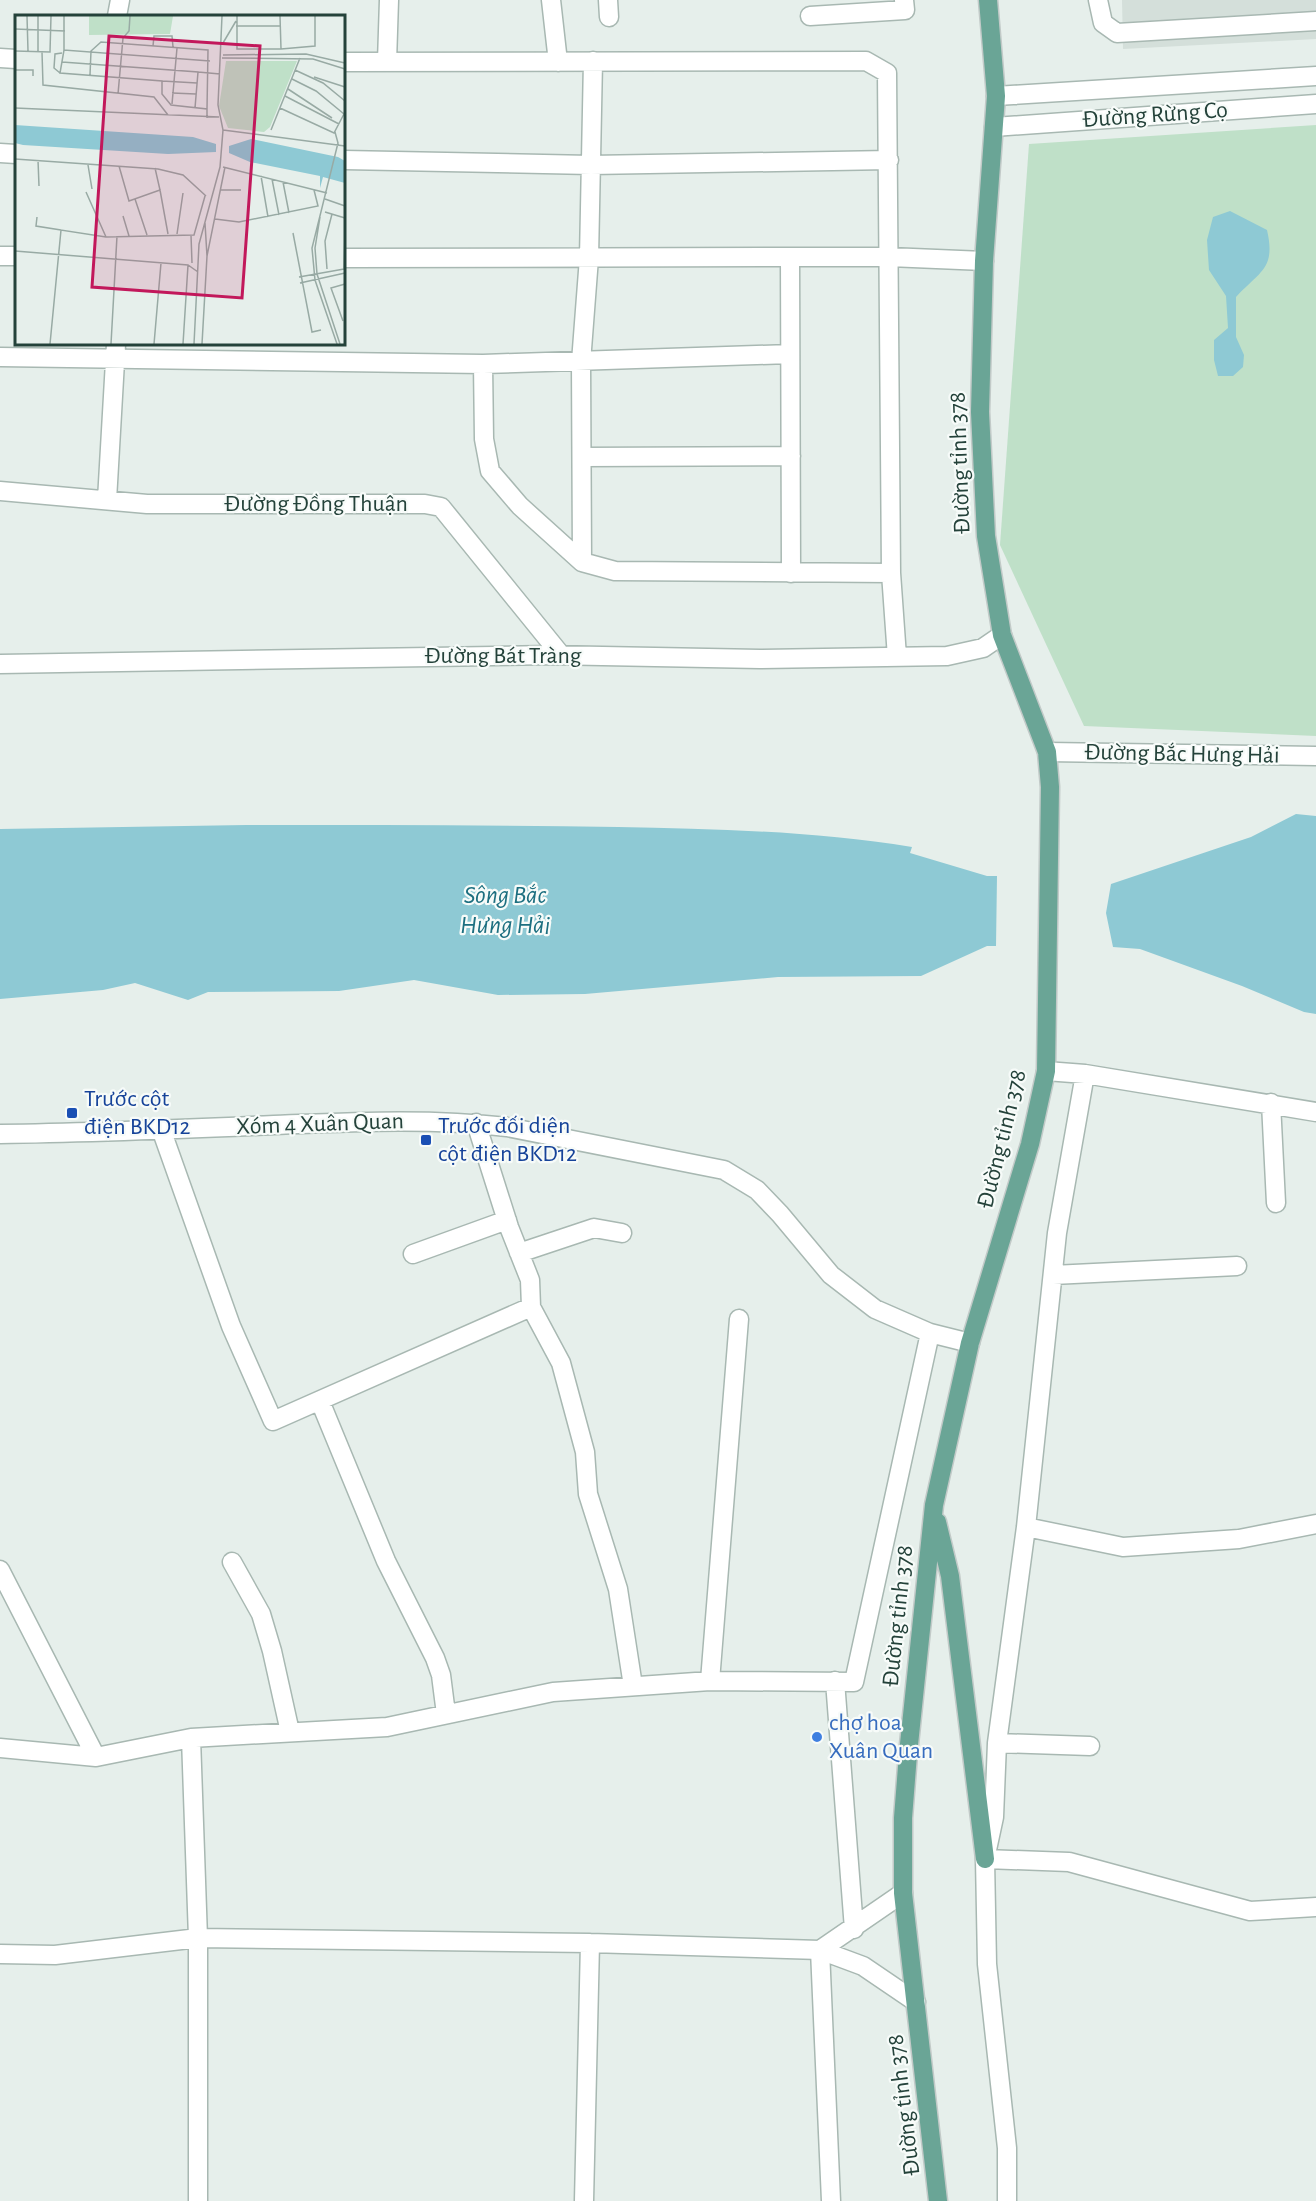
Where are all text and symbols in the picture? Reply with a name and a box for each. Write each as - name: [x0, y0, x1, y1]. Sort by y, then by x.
- inset map: [15, 15, 345, 345]
- street label: Đường Rừng Cọ: [1081, 98, 1229, 132]
- street label: Đường tỉnh 378: [946, 391, 974, 535]
- street label: Đường Đồng Thuận: [224, 492, 408, 516]
- street label: Đường Bát Tràng: [425, 644, 582, 668]
- street label: Đường Bắc Hưng Hải: [1084, 740, 1280, 768]
- water label: Sông Bắc Hưng Hải: [460, 882, 550, 938]
- street label: Đường tỉnh 378: [973, 1067, 1031, 1211]
- place label: Trước cột điện BKD12: [84, 1087, 190, 1139]
- marker: Trước cột điện BKD12: [65, 1106, 79, 1120]
- street label: Xóm 4 Xuân Quan: [236, 1109, 404, 1139]
- place label: Trước đối diện cột điện BKD12: [438, 1114, 577, 1166]
- marker: Trước đối diện cột điện BKD12: [419, 1133, 433, 1147]
- street label: Đường tỉnh 378: [879, 1544, 917, 1688]
- place label: chợ hoa Xuân Quan: [829, 1711, 933, 1763]
- marker: chợ hoa Xuân Quan: [810, 1730, 824, 1744]
- street label: Đường tỉnh 378: [883, 2033, 925, 2177]

